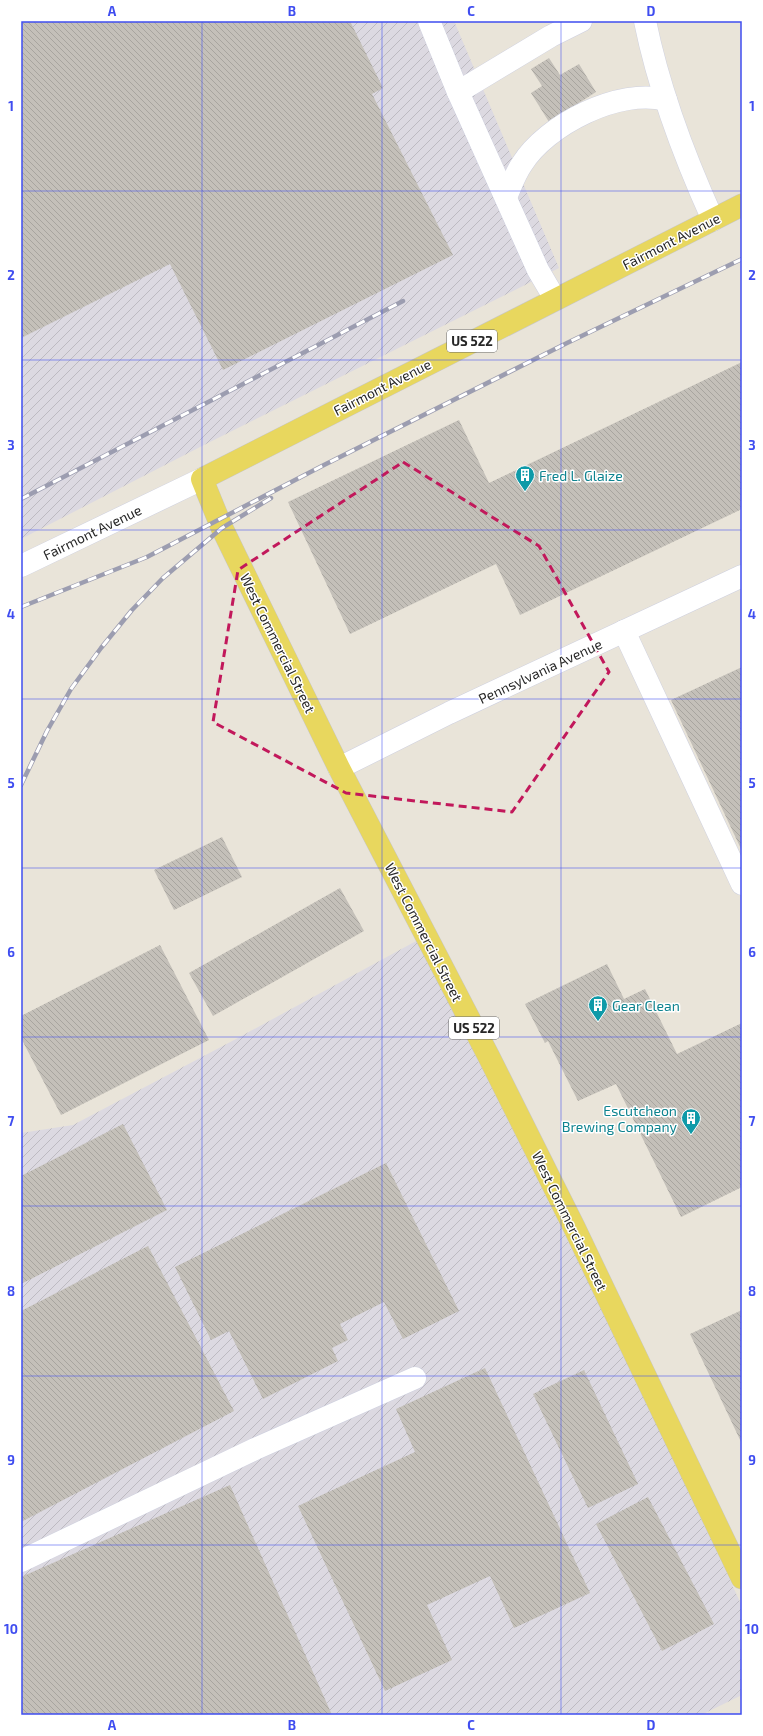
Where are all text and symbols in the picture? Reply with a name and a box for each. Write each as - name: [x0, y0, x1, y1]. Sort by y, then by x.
- text: A: [108, 3, 117, 19]
- text: B: [288, 3, 296, 19]
- text: C: [467, 3, 475, 19]
- text: D: [647, 3, 656, 19]
- text: 1: [8, 98, 14, 114]
- text: 1: [749, 98, 755, 114]
- street label: Fairmont Avenue: [619, 209, 723, 273]
- text: 2: [7, 267, 15, 283]
- text: 2: [748, 267, 756, 283]
- road number: US 522: [447, 330, 497, 352]
- street label: Fairmont Avenue: [330, 355, 434, 419]
- text: 3: [7, 437, 15, 453]
- text: 3: [748, 437, 756, 453]
- building icon: Fred L. Glaize: [514, 464, 536, 492]
- place label: Fred L. Glaize: [539, 467, 623, 484]
- street label: Fairmont Avenue: [40, 501, 144, 563]
- street label: West Commercial Street: [237, 570, 319, 716]
- text: 4: [7, 606, 15, 622]
- text: 4: [748, 606, 756, 622]
- street label: Pennsylvania Avenue: [476, 635, 604, 707]
- text: 5: [7, 775, 15, 791]
- text: 5: [748, 775, 756, 791]
- street label: West Commercial Street: [382, 860, 466, 1004]
- text: 6: [7, 944, 15, 960]
- text: 6: [748, 944, 756, 960]
- building icon: Gear Clean: [587, 994, 609, 1022]
- place label: Gear Clean: [612, 997, 680, 1014]
- road number: US 522: [449, 1017, 499, 1039]
- place label: Escutcheon Brewing Company: [562, 1102, 678, 1135]
- building icon: Escutcheon Brewing Company: [680, 1107, 702, 1135]
- text: 7: [8, 1113, 15, 1129]
- text: 7: [749, 1113, 756, 1129]
- street label: West Commercial Street: [529, 1148, 611, 1294]
- text: 8: [7, 1283, 15, 1299]
- text: 8: [748, 1283, 756, 1299]
- text: 9: [7, 1452, 15, 1468]
- text: 9: [748, 1452, 756, 1468]
- text: 10: [4, 1621, 18, 1637]
- text: 10: [745, 1621, 759, 1637]
- text: A: [108, 1717, 117, 1733]
- text: B: [288, 1717, 296, 1733]
- text: C: [467, 1717, 475, 1733]
- text: D: [647, 1717, 656, 1733]

